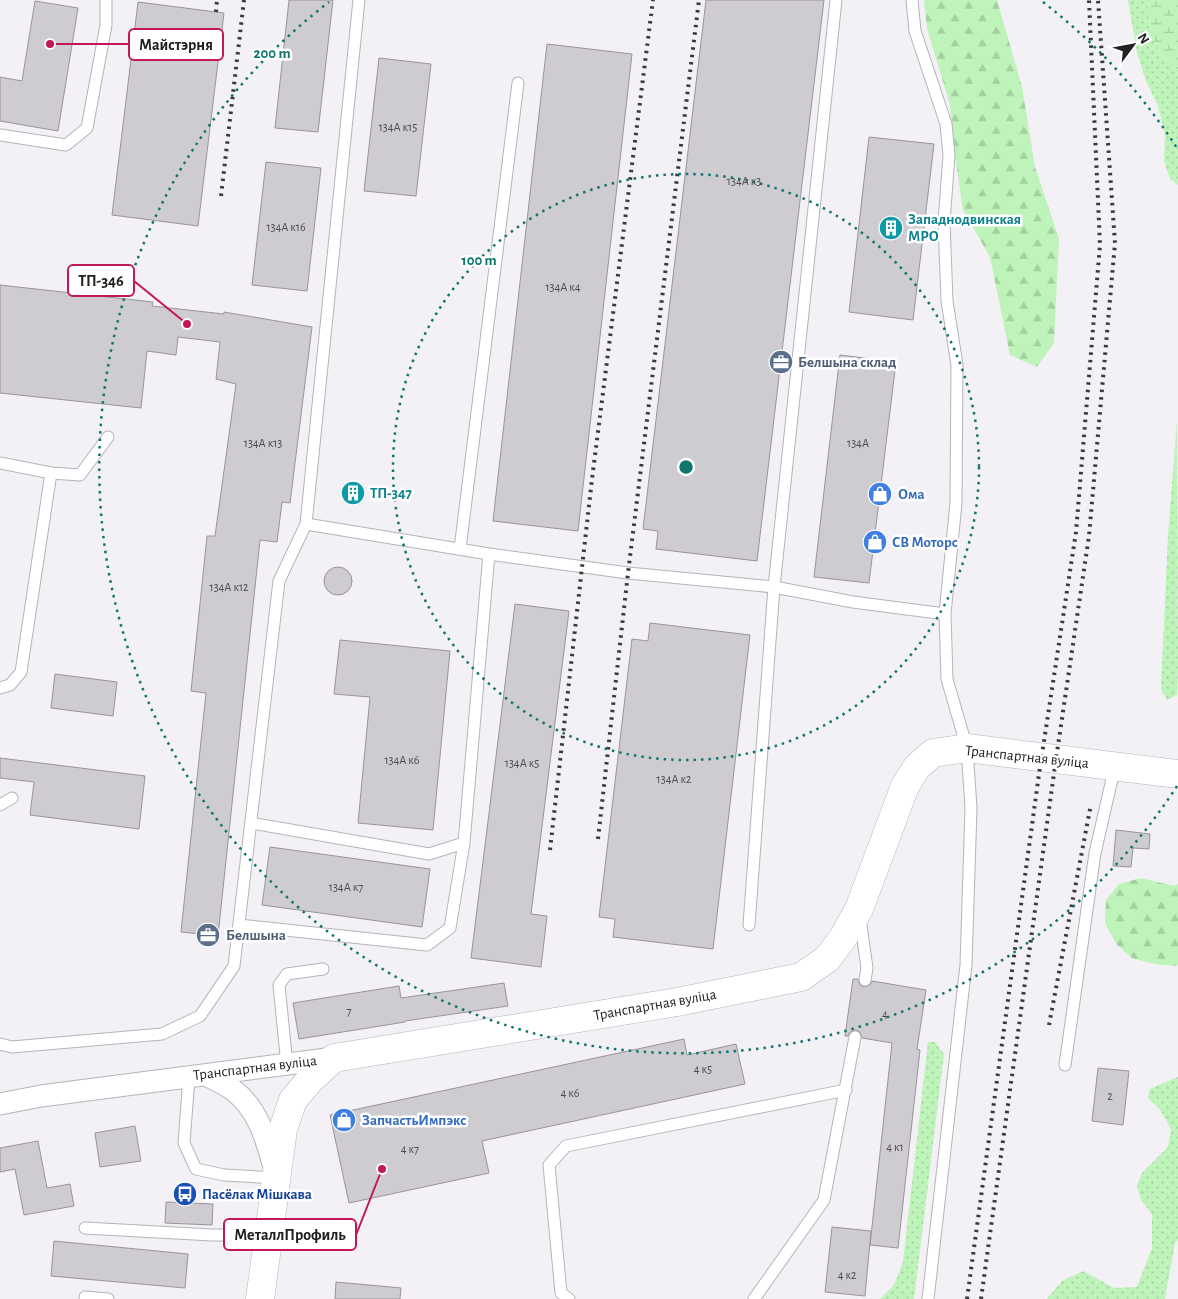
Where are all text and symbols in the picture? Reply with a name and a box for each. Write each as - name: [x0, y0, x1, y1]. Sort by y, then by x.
- north arrow: [1108, 20, 1158, 70]
- callout: Майстэрня: [129, 29, 223, 60]
- text: N: [1135, 31, 1152, 46]
- text: Майстэрня: [139, 37, 213, 53]
- text: 200 m: [253, 46, 291, 61]
- house number: 134А к15: [379, 121, 417, 133]
- house number: 134А к3: [727, 175, 761, 187]
- place label: Западнодвинская МРО: [908, 212, 1021, 244]
- building icon: Западнодвинская МРО: [878, 215, 904, 241]
- house number: 134А к16: [266, 221, 306, 233]
- text: 100 m: [461, 253, 497, 268]
- callout: ТП-346: [68, 265, 134, 296]
- text: ТП-346: [78, 273, 124, 289]
- house number: 134А к4: [545, 281, 581, 293]
- office icon: Белшына склад: [768, 349, 794, 375]
- place label: Белшына склад: [798, 355, 896, 370]
- house number: 134А к13: [244, 437, 282, 449]
- house number: 134А: [847, 437, 869, 449]
- centre of rings: [677, 458, 695, 476]
- building icon: ТП-347: [340, 480, 366, 506]
- shop icon: Ома: [867, 481, 893, 507]
- place label: ТП-347: [370, 486, 413, 501]
- place label: Ома: [898, 487, 925, 502]
- shop icon: СВ Моторс: [862, 529, 888, 555]
- place label: СВ Моторс: [892, 535, 958, 550]
- house number: 134А к12: [210, 581, 249, 593]
- street label: Транспартная вуліца: [964, 743, 1090, 771]
- house number: 134А к6: [384, 754, 420, 766]
- house number: 134А к5: [505, 757, 539, 769]
- house number: 134А к2: [657, 773, 692, 785]
- house number: 134А к7: [329, 881, 363, 893]
- office icon: Белшына: [195, 922, 221, 948]
- place label: Белшына: [226, 928, 286, 943]
- street label: Транспартная вуліца: [592, 987, 718, 1023]
- house number: 7: [346, 1005, 352, 1017]
- house number: 4: [882, 1008, 888, 1020]
- street label: Транспартная вуліца: [192, 1053, 318, 1083]
- house number: 4 к5: [694, 1063, 712, 1075]
- house number: 4 к6: [561, 1087, 580, 1099]
- house number: 2: [1107, 1090, 1113, 1102]
- shop icon: ЗапчастьИмпэкс: [331, 1107, 357, 1133]
- place label: ЗапчастьИмпэкс: [362, 1113, 466, 1128]
- house number: 4 к1: [886, 1141, 904, 1153]
- house number: 4 к7: [401, 1143, 419, 1155]
- bus stop icon: Пасёлак Мішкава: [172, 1181, 198, 1207]
- place label: Пасёлак Мішкава: [202, 1187, 312, 1202]
- callout: МеталлПрофиль: [224, 1219, 356, 1250]
- text: МеталлПрофиль: [234, 1227, 346, 1243]
- house number: 4 к2: [838, 1269, 857, 1281]

